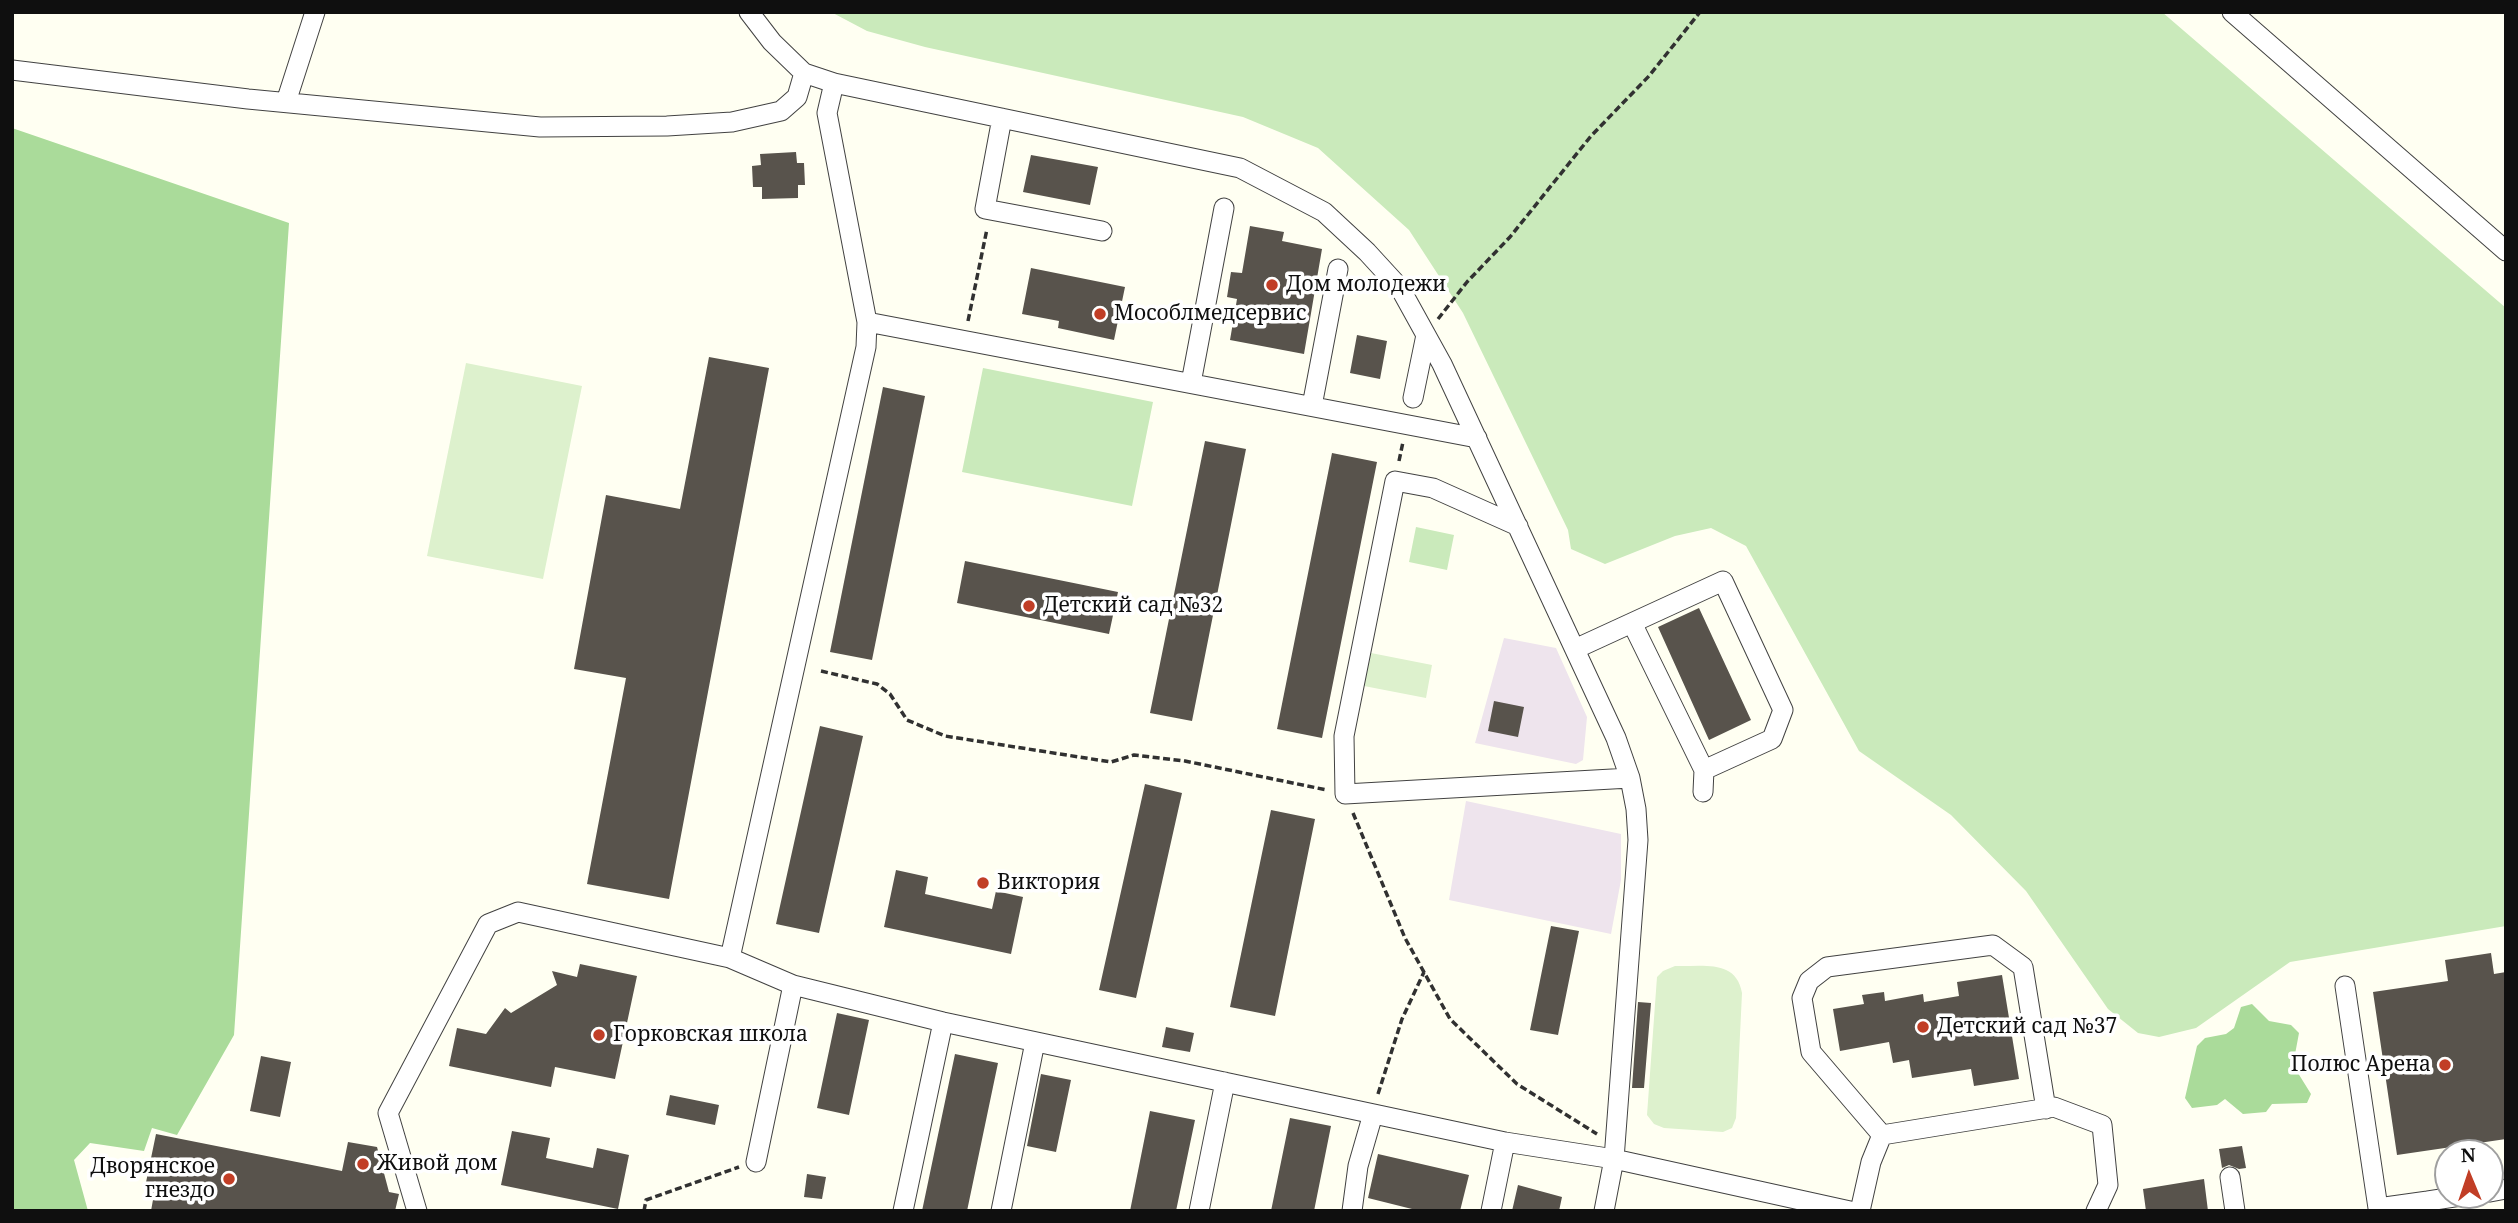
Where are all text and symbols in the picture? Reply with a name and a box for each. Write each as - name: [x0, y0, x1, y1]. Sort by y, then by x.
- place label: Дом молодежи: [1286, 272, 1446, 298]
- marker: Дом молодежи: [1264, 277, 1280, 293]
- place label: Мособлмедсервис: [1114, 301, 1306, 327]
- marker: Мособлмедсервис: [1092, 306, 1108, 322]
- place label: Детский сад №32: [1043, 593, 1223, 619]
- marker: Детский сад №32: [1021, 598, 1037, 614]
- place label: Виктория: [997, 870, 1100, 896]
- marker: Виктория: [975, 875, 991, 891]
- place label: Детский сад №37: [1937, 1014, 2117, 1040]
- marker: Детский сад №37: [1915, 1019, 1931, 1035]
- place label: Горковская школа: [613, 1022, 808, 1048]
- marker: Горковская школа: [591, 1027, 607, 1043]
- place label: Полюс Арена: [2291, 1052, 2431, 1078]
- marker: Полюс Арена: [2437, 1057, 2453, 1073]
- north arrow: [2434, 1139, 2504, 1209]
- text: N: [2460, 1142, 2476, 1168]
- place label: Живой дом: [377, 1151, 498, 1177]
- place label: Дворянское гнездо: [90, 1154, 215, 1204]
- marker: Живой дом: [355, 1156, 371, 1172]
- marker: Дворянское гнездо: [221, 1171, 237, 1187]

